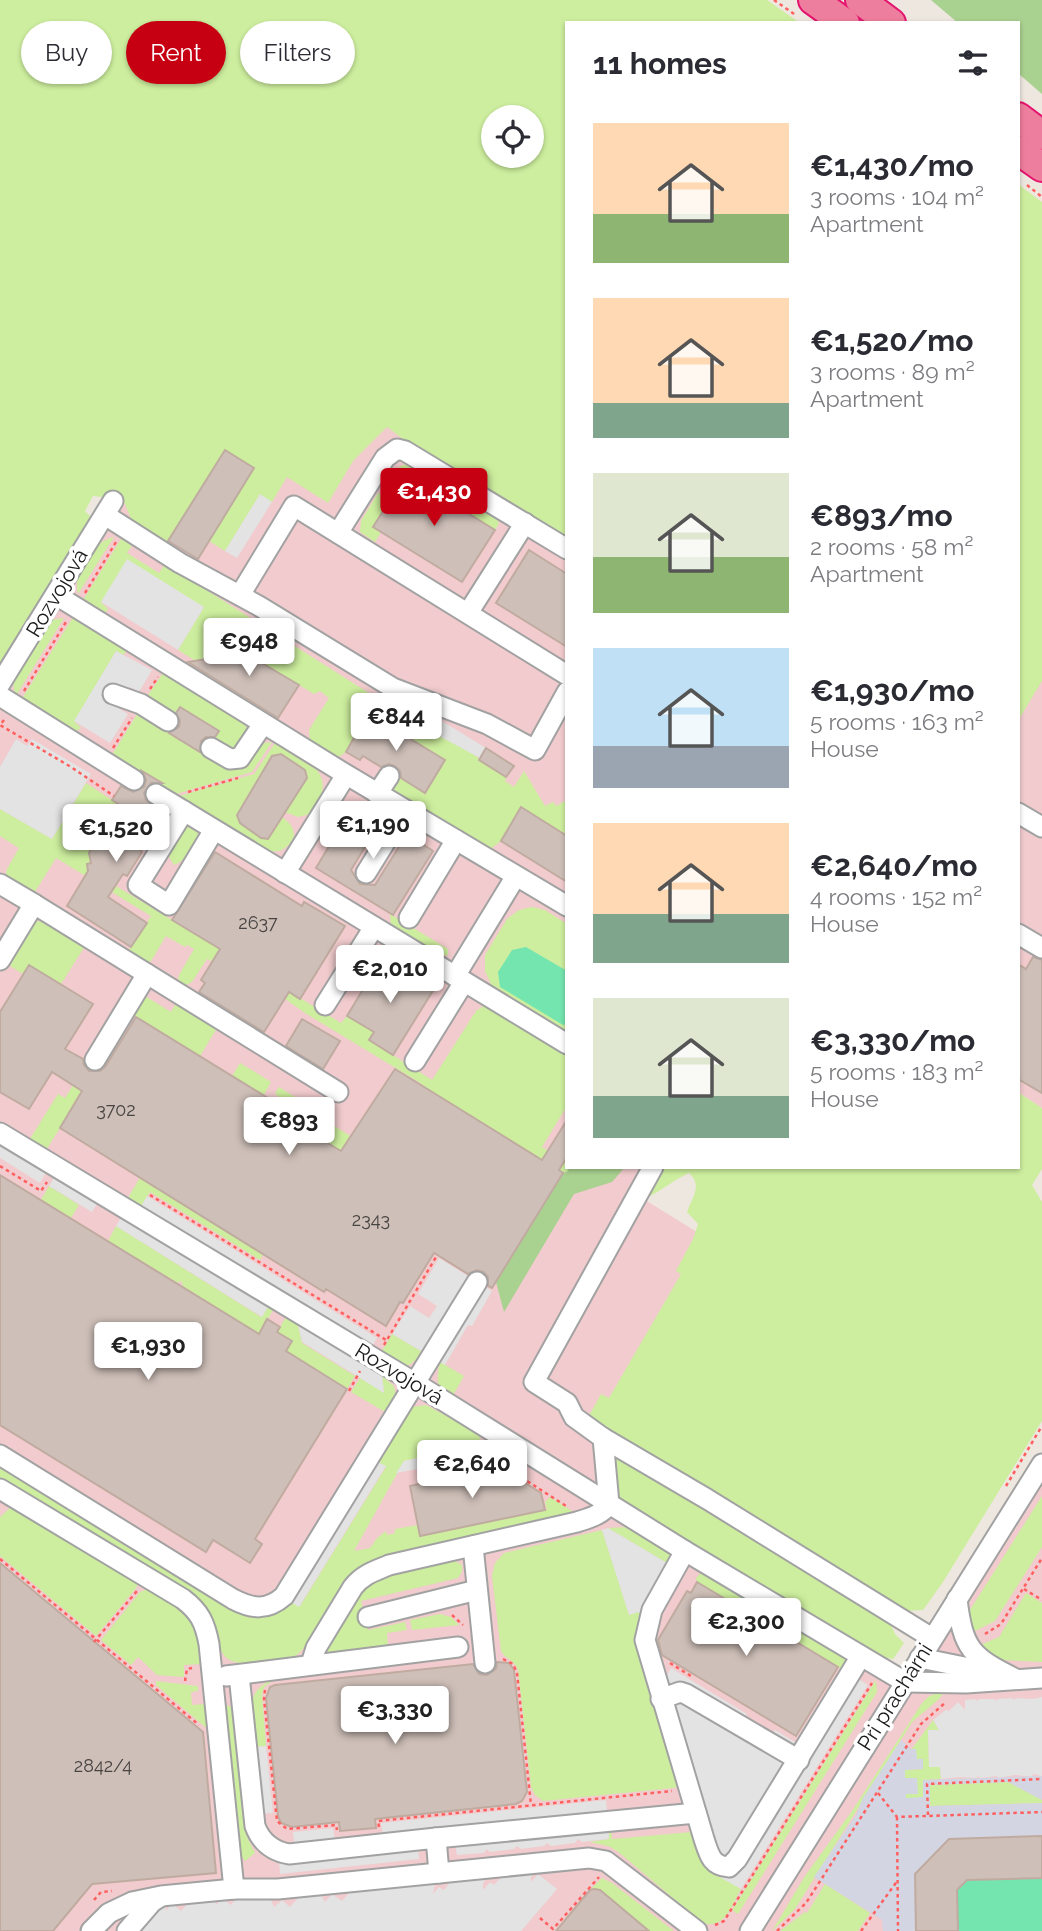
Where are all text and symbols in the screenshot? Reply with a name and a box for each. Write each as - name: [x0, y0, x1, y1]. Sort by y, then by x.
- chip: Buy: [21, 21, 112, 84]
- chip: Rent: [126, 21, 226, 84]
- chip: Filters: [240, 21, 355, 84]
- icon: filters: [954, 44, 992, 82]
- text: 11 homes: [593, 46, 727, 81]
- map controls: [481, 105, 544, 168]
- button: locate: [481, 105, 544, 168]
- text: €1,430/mo: [810, 148, 974, 183]
- icon: home: [649, 151, 733, 235]
- text: 3 rooms · 104 m²: [810, 183, 984, 210]
- text: Apartment: [810, 210, 924, 237]
- text: €1,520/mo: [810, 323, 973, 358]
- icon: home: [649, 326, 733, 410]
- text: 3 rooms · 89 m²: [810, 358, 975, 385]
- text: Apartment: [810, 385, 924, 412]
- pin: €1,430: [377, 468, 491, 528]
- text: €1,430: [396, 477, 472, 504]
- text: €893/mo: [810, 498, 953, 533]
- icon: home: [649, 501, 733, 585]
- text: 2 rooms · 58 m²: [810, 533, 973, 560]
- street label: Rozvojová: [20, 544, 93, 641]
- text: Apartment: [810, 560, 924, 587]
- pin: €948: [208, 618, 290, 678]
- text: €948: [220, 627, 278, 654]
- text: €1,930/mo: [810, 673, 974, 708]
- icon: home: [649, 676, 733, 760]
- pin: €844: [355, 694, 437, 753]
- text: €844: [367, 702, 425, 729]
- text: 5 rooms · 163 m²: [810, 708, 984, 735]
- text: House: [810, 735, 879, 762]
- pin: €1,190: [316, 802, 430, 861]
- pin: €1,520: [59, 804, 173, 864]
- text: €1,190: [336, 810, 410, 837]
- text: €1,520: [79, 813, 153, 840]
- text: €2,640/mo: [810, 848, 977, 883]
- icon: home: [649, 851, 733, 935]
- text: 4 rooms · 152 m²: [810, 883, 982, 910]
- text: House: [810, 910, 879, 937]
- house number: 2637: [238, 912, 278, 933]
- pin: €2,010: [333, 946, 447, 1005]
- text: €2,010: [352, 954, 428, 981]
- text: €3,330/mo: [810, 1023, 975, 1058]
- icon: home: [649, 1026, 733, 1110]
- text: 5 rooms · 183 m²: [810, 1058, 984, 1085]
- text: House: [810, 1085, 879, 1112]
- pin: €893: [248, 1098, 330, 1157]
- house number: 3702: [96, 1099, 136, 1120]
- text: €893: [260, 1106, 318, 1133]
- house number: 2343: [352, 1209, 390, 1230]
- pin: €1,930: [91, 1322, 205, 1382]
- text: €1,930: [110, 1331, 186, 1358]
- street label: Rozvojová: [351, 1337, 448, 1410]
- pin: €2,640: [415, 1440, 529, 1500]
- text: €2,640: [433, 1449, 511, 1476]
- pin: €2,300: [689, 1598, 803, 1658]
- text: €2,300: [707, 1607, 785, 1634]
- street label: Pri prachárni: [852, 1639, 937, 1755]
- pin: €3,330: [338, 1686, 452, 1746]
- text: €3,330: [357, 1695, 433, 1722]
- house number: 2842/4: [74, 1755, 132, 1776]

